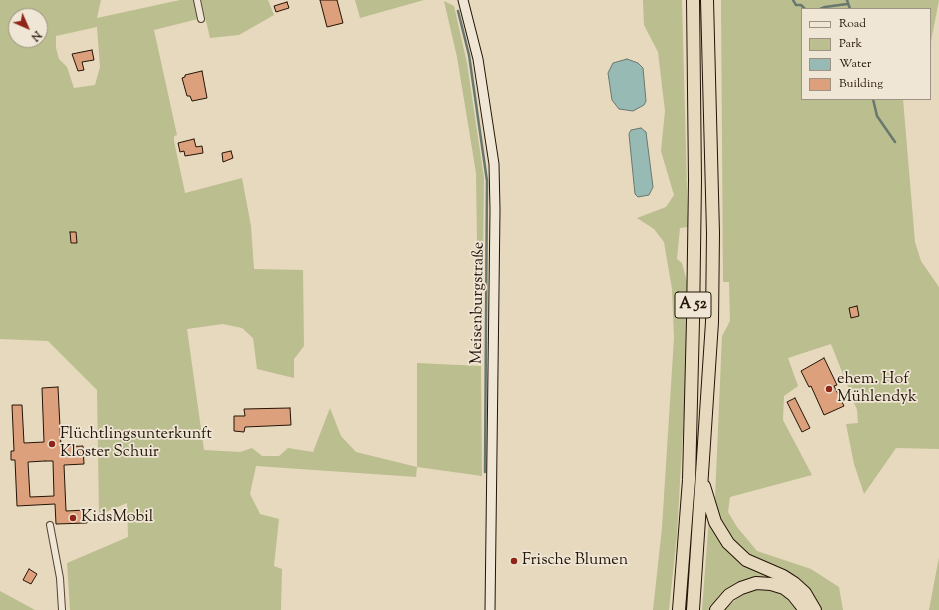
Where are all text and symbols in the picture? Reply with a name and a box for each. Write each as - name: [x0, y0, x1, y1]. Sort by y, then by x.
- north arrow: [8, 8, 48, 48]
- legend: [801, 8, 931, 100]
- text: Road: [839, 15, 866, 33]
- text: N: [27, 27, 45, 45]
- text: Park: [839, 35, 862, 53]
- text: Water: [839, 55, 871, 73]
- text: Building: [839, 75, 883, 93]
- street label: Meisenburgstraße: [468, 242, 490, 364]
- road number: A 52: [675, 292, 711, 318]
- place label: ehem. Hof Mühlendyk: [837, 370, 917, 408]
- marker: ehem. Hof Mühlendyk: [824, 384, 834, 394]
- place label: Flüchtlingsunterkunft Kloster Schuir: [60, 425, 212, 463]
- marker: Flüchtlingsunterkunft Kloster Schuir: [47, 439, 57, 449]
- place label: KidsMobil: [81, 508, 153, 528]
- marker: KidsMobil: [68, 513, 78, 523]
- place label: Frische Blumen: [522, 551, 628, 571]
- marker: Frische Blumen: [509, 556, 519, 566]

